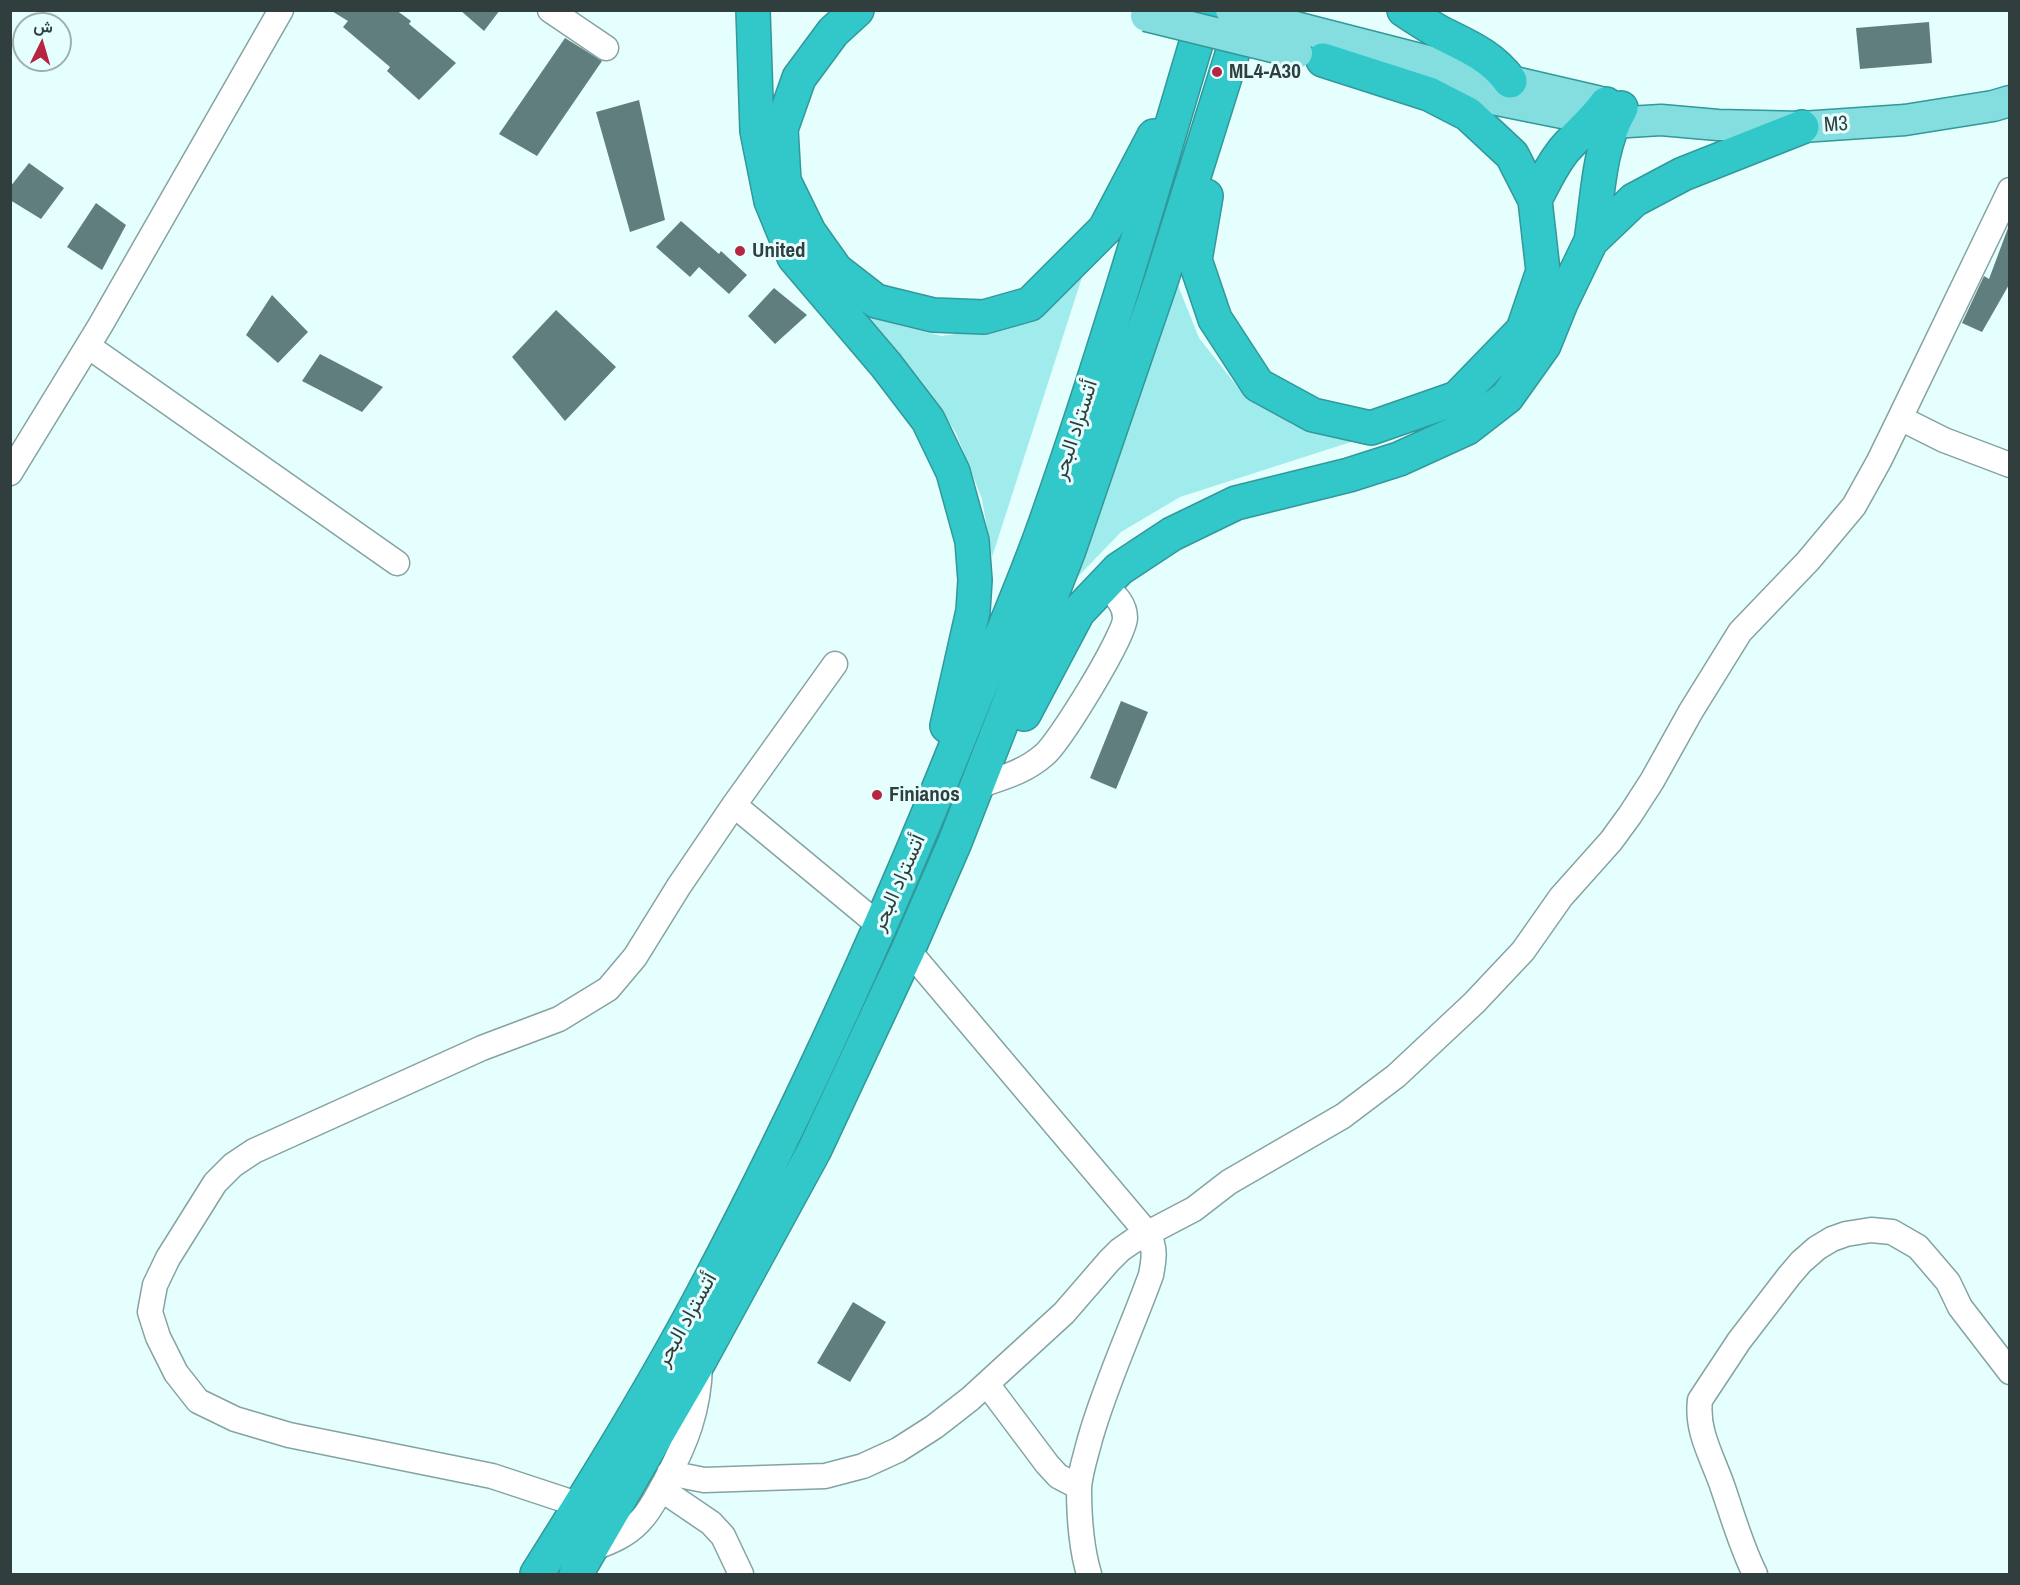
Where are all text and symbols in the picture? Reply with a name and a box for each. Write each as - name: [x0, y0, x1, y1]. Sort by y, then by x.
- north arrow: [12, 12, 72, 72]
- text: ش: [33, 14, 54, 38]
- place label: ML4-A30: [1229, 59, 1301, 85]
- marker: ML4-A30: [1210, 65, 1224, 79]
- street label: M3: [1823, 112, 1849, 138]
- place label: United: [752, 238, 806, 264]
- marker: United: [733, 244, 747, 258]
- street label: أتستراد البحر: [1048, 377, 1104, 483]
- place label: Finianos: [889, 782, 960, 808]
- marker: Finianos: [870, 788, 884, 802]
- street label: أتستراد البحر: [866, 831, 932, 935]
- street label: أتستراد البحر: [651, 1269, 723, 1371]

